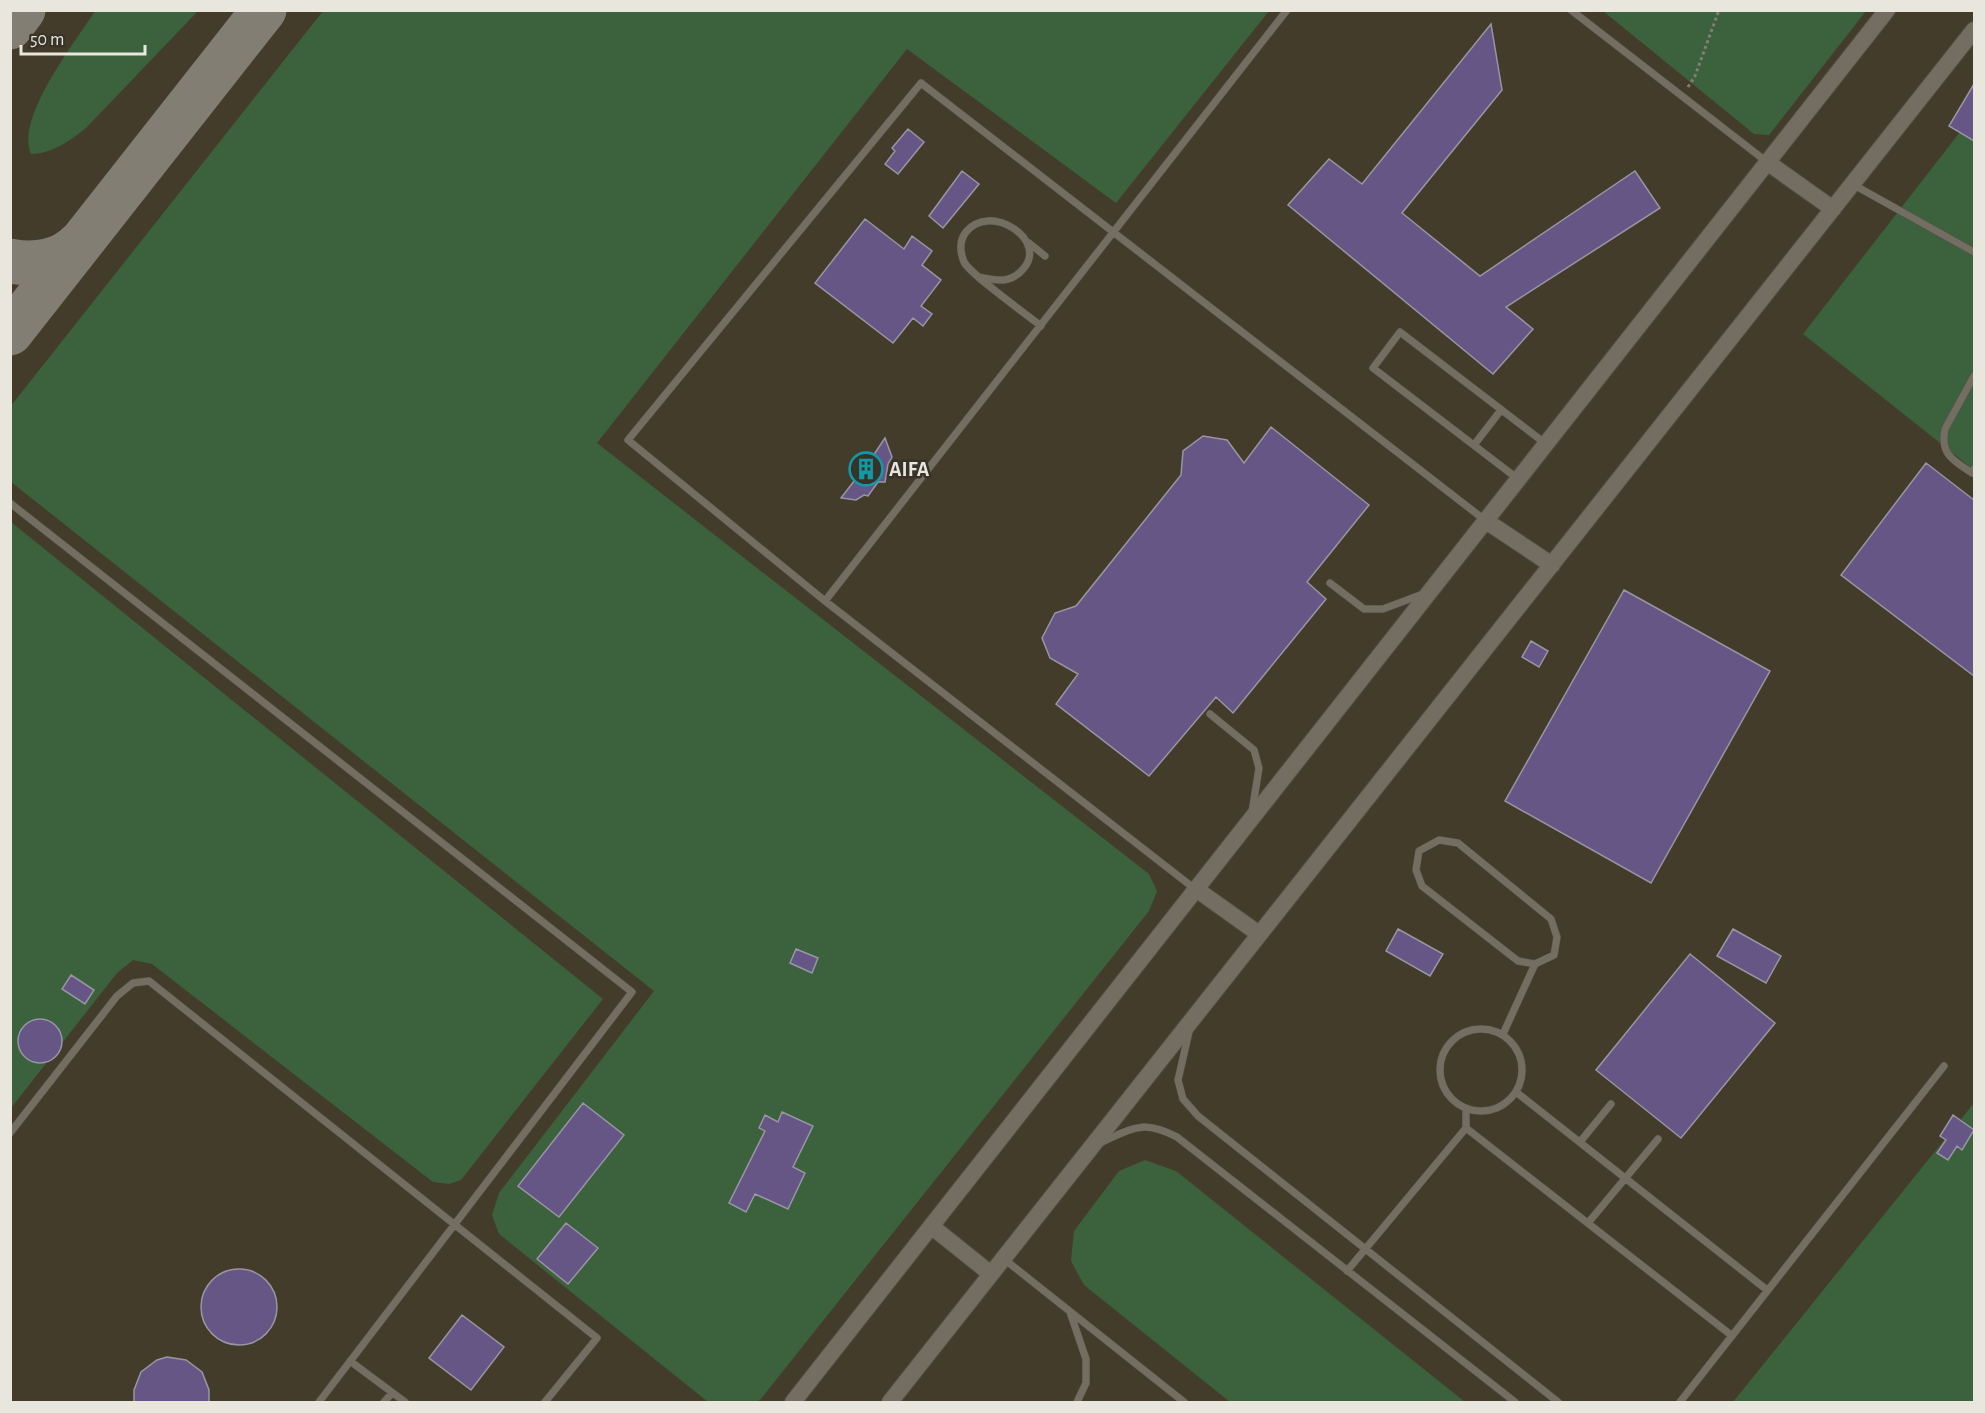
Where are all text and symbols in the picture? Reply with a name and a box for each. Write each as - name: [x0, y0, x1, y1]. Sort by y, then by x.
- scale bar: [21, 18, 146, 56]
- text: 50 m: [30, 31, 64, 49]
- building icon: AIFA: [848, 451, 884, 487]
- place label: AIFA: [889, 459, 930, 480]

